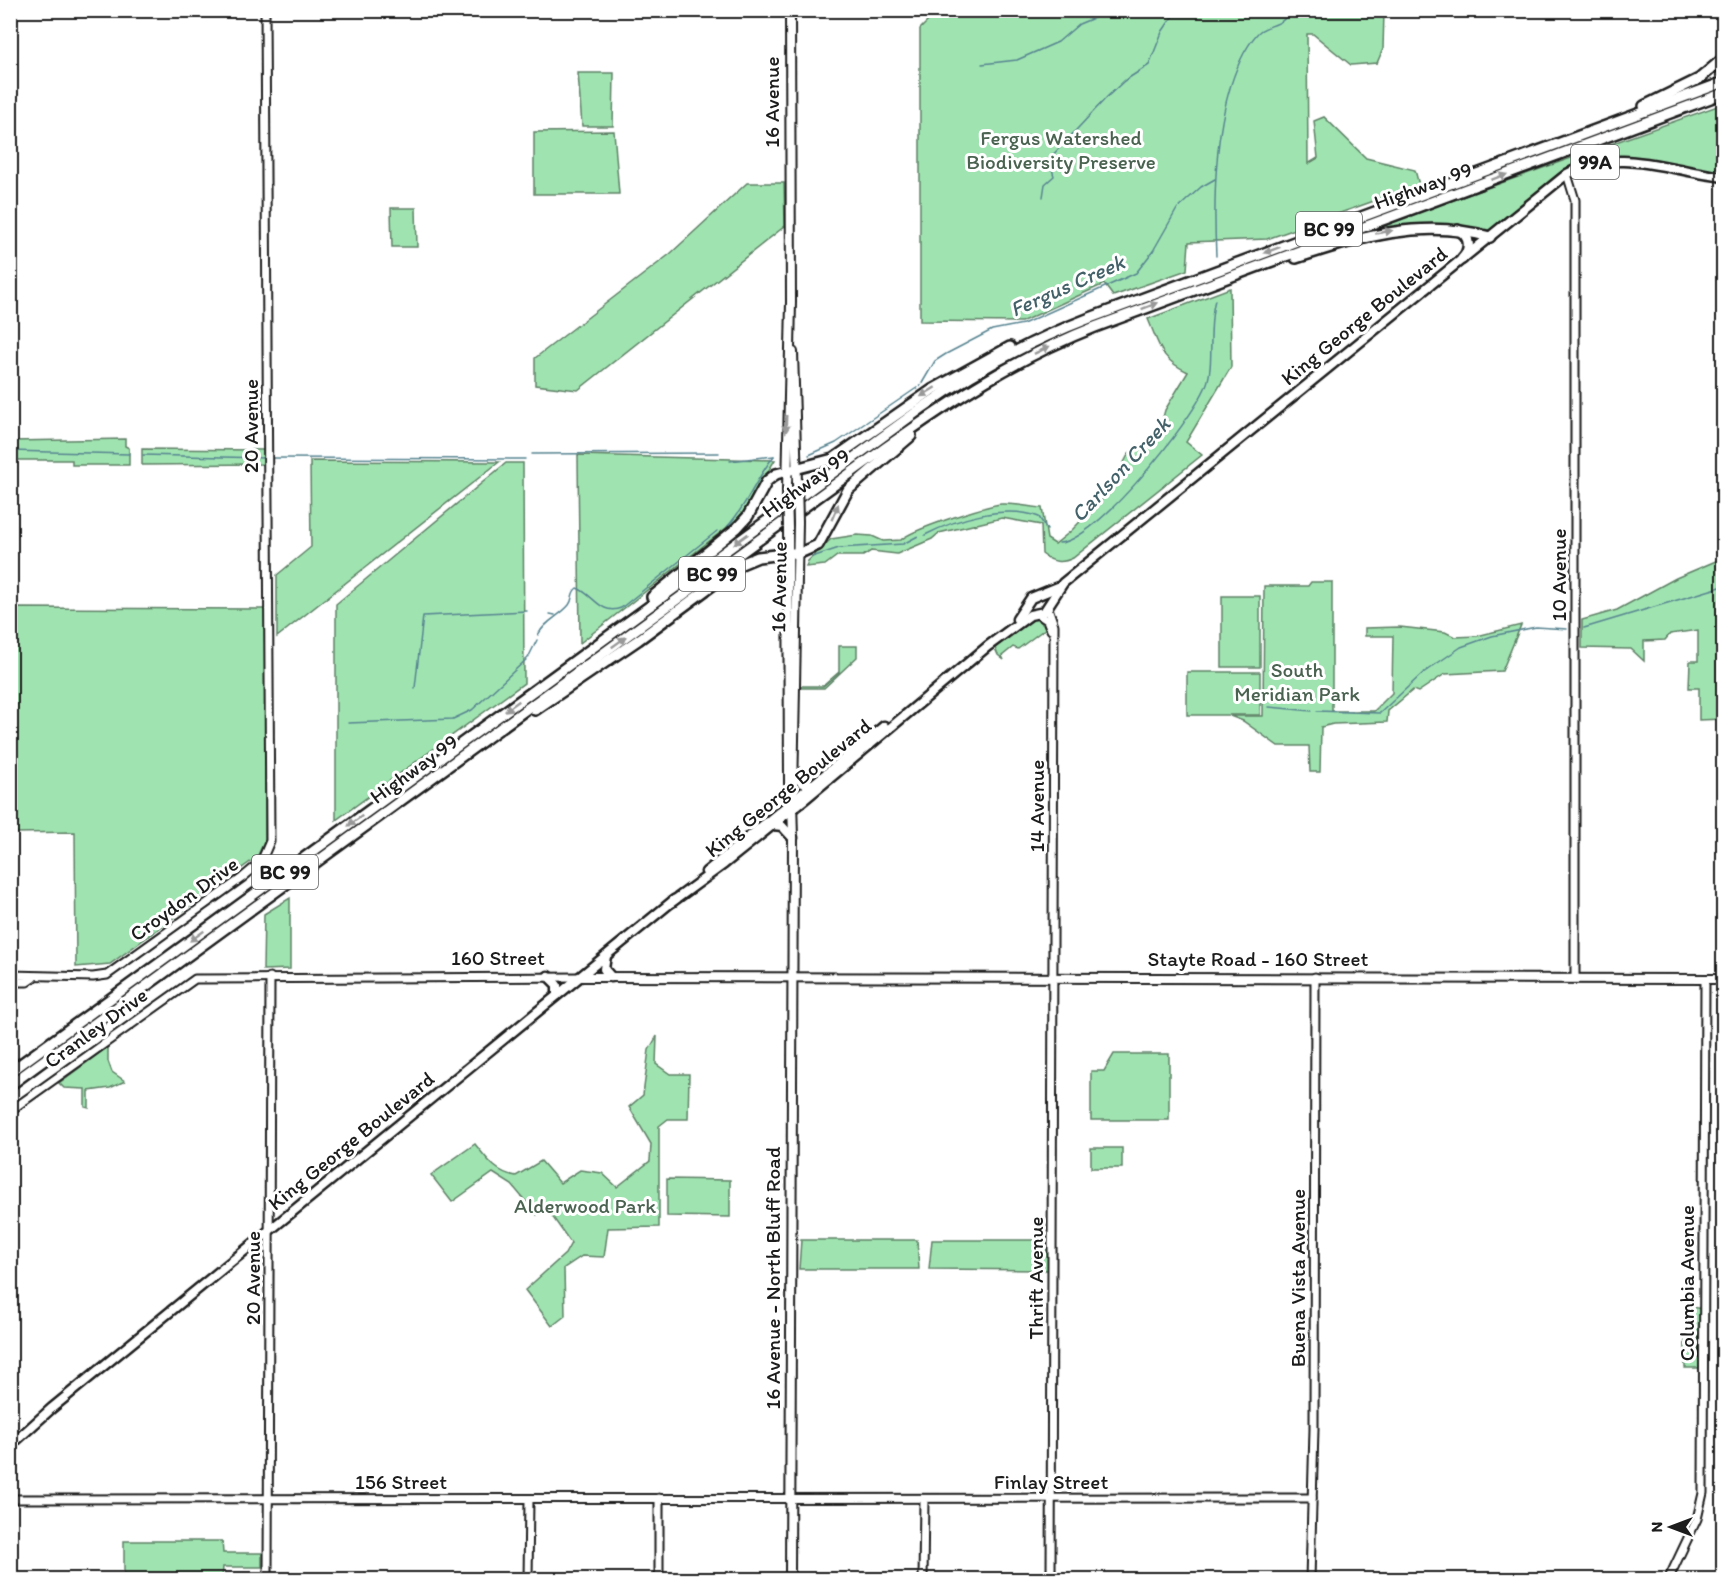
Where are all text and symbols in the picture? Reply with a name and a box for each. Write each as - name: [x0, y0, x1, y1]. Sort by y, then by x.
- street label: 16 Avenue: [759, 56, 784, 148]
- park label: Fergus Watershed Biodiversity Preserve: [966, 125, 1156, 174]
- road number: 99A: [1571, 145, 1619, 179]
- street label: Highway 99: [1370, 156, 1475, 215]
- one-way arrow: [1490, 171, 1508, 181]
- road number: BC 99: [1296, 212, 1362, 246]
- one-way arrow: [1375, 228, 1394, 237]
- street label: King George Boulevard: [1276, 241, 1452, 390]
- one-way arrow: [1263, 246, 1281, 255]
- water label: Fergus Creek: [1006, 247, 1130, 323]
- one-way arrow: [1141, 301, 1159, 311]
- one-way arrow: [1034, 345, 1051, 354]
- street label: 20 Avenue: [238, 379, 263, 473]
- one-way arrow: [920, 386, 936, 397]
- water label: Carlson Creek: [1065, 410, 1177, 528]
- one-way arrow: [782, 414, 791, 433]
- street label: Highway 99: [757, 442, 855, 523]
- one-way arrow: [830, 503, 840, 521]
- street label: 10 Avenue: [1546, 528, 1571, 622]
- one-way arrow: [734, 533, 750, 545]
- street label: 16 Avenue: [765, 541, 792, 633]
- road number: BC 99: [679, 557, 745, 591]
- one-way arrow: [610, 636, 626, 648]
- park label: South Meridian Park: [1234, 657, 1360, 706]
- one-way arrow: [505, 700, 521, 712]
- street label: King George Boulevard: [700, 713, 876, 862]
- street label: Highway 99: [365, 728, 463, 809]
- street label: 14 Avenue: [1024, 760, 1049, 852]
- one-way arrow: [347, 815, 362, 827]
- street label: Croydon Drive: [125, 851, 243, 946]
- road number: BC 99: [252, 855, 318, 889]
- one-way arrow: [190, 930, 205, 942]
- street label: 160 Street: [451, 945, 545, 970]
- street label: Stayte Road - 160 Street: [1148, 946, 1369, 971]
- street label: Cranley Drive: [39, 982, 152, 1073]
- street label: King George Boulevard: [263, 1066, 439, 1215]
- street label: 16 Avenue - North Bluff Road: [760, 1146, 785, 1410]
- street label: Buena Vista Avenue: [1285, 1189, 1310, 1367]
- park label: Alderwood Park: [514, 1193, 656, 1218]
- street label: Columbia Avenue: [1674, 1205, 1699, 1361]
- street label: Thrift Avenue: [1023, 1216, 1048, 1340]
- street label: 20 Avenue: [240, 1231, 265, 1325]
- street label: 156 Street: [355, 1469, 447, 1494]
- street label: Finlay Street: [994, 1469, 1108, 1494]
- north arrow: [1641, 1497, 1701, 1557]
- text: N: [1647, 1522, 1666, 1532]

